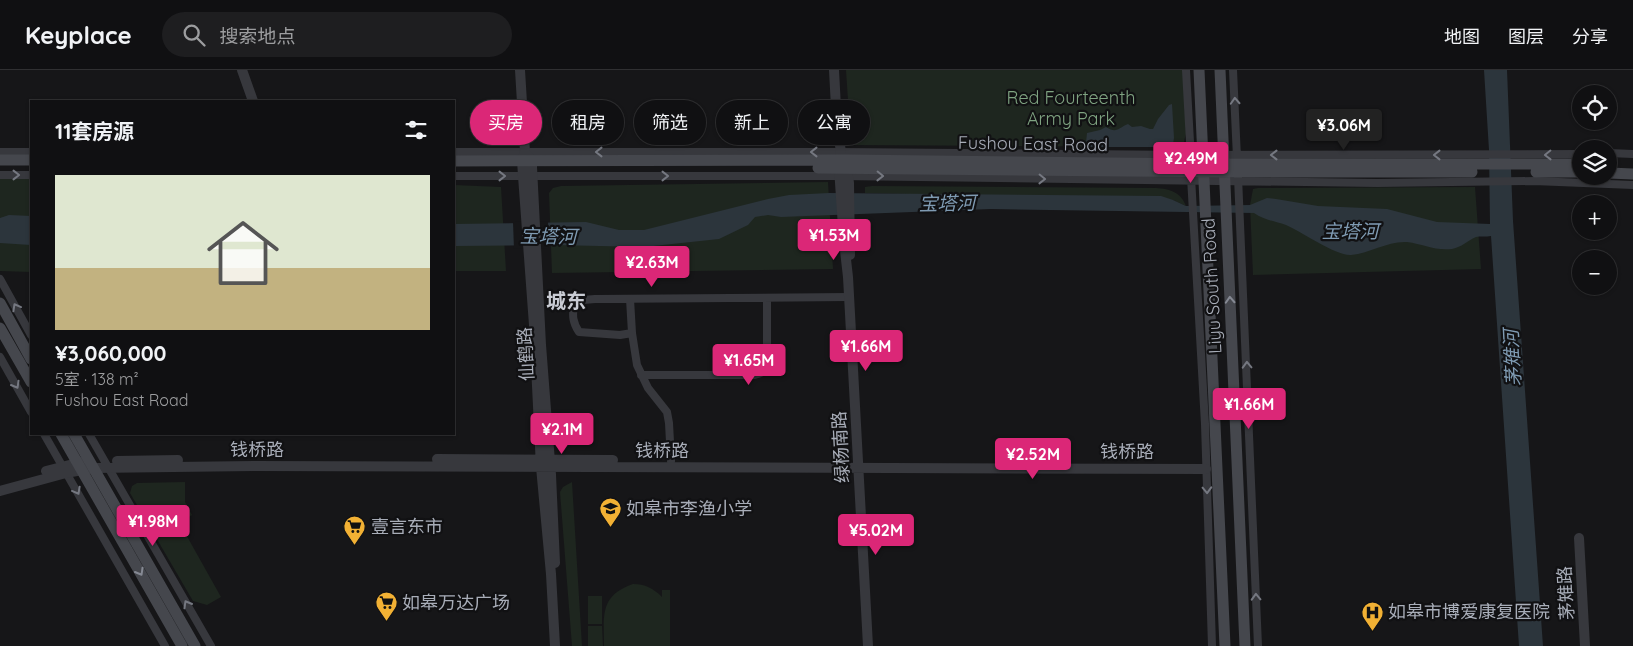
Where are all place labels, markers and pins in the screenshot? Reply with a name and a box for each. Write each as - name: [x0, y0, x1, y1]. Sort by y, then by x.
- pin: ¥3.06M: [1303, 108, 1385, 151]
- pin: ¥2.49M: [1150, 142, 1232, 184]
- pin: ¥1.53M: [793, 218, 875, 261]
- pin: ¥2.63M: [611, 246, 693, 288]
- pin: ¥1.66M: [825, 330, 907, 372]
- pin: ¥1.65M: [708, 344, 790, 386]
- pin: ¥1.66M: [1208, 388, 1290, 430]
- pin: ¥2.1M: [527, 412, 597, 455]
- pin: ¥2.52M: [992, 438, 1074, 480]
- school or university icon: 如皋市李渔小学: [598, 497, 622, 528]
- place label: 如皋市李渔小学: [626, 497, 752, 520]
- pin: ¥1.98M: [112, 504, 194, 547]
- pin: ¥5.02M: [835, 514, 917, 556]
- supermarket icon: 壹言东市: [343, 515, 367, 546]
- place label: 壹言东市: [371, 515, 443, 538]
- supermarket icon: 如皋万达广场: [374, 591, 398, 622]
- place label: 如皋万达广场: [402, 591, 510, 614]
- hospital icon: 如皋市博爱康复医院: [1360, 600, 1384, 631]
- place label: 如皋市博爱康复医院: [1388, 600, 1550, 623]

